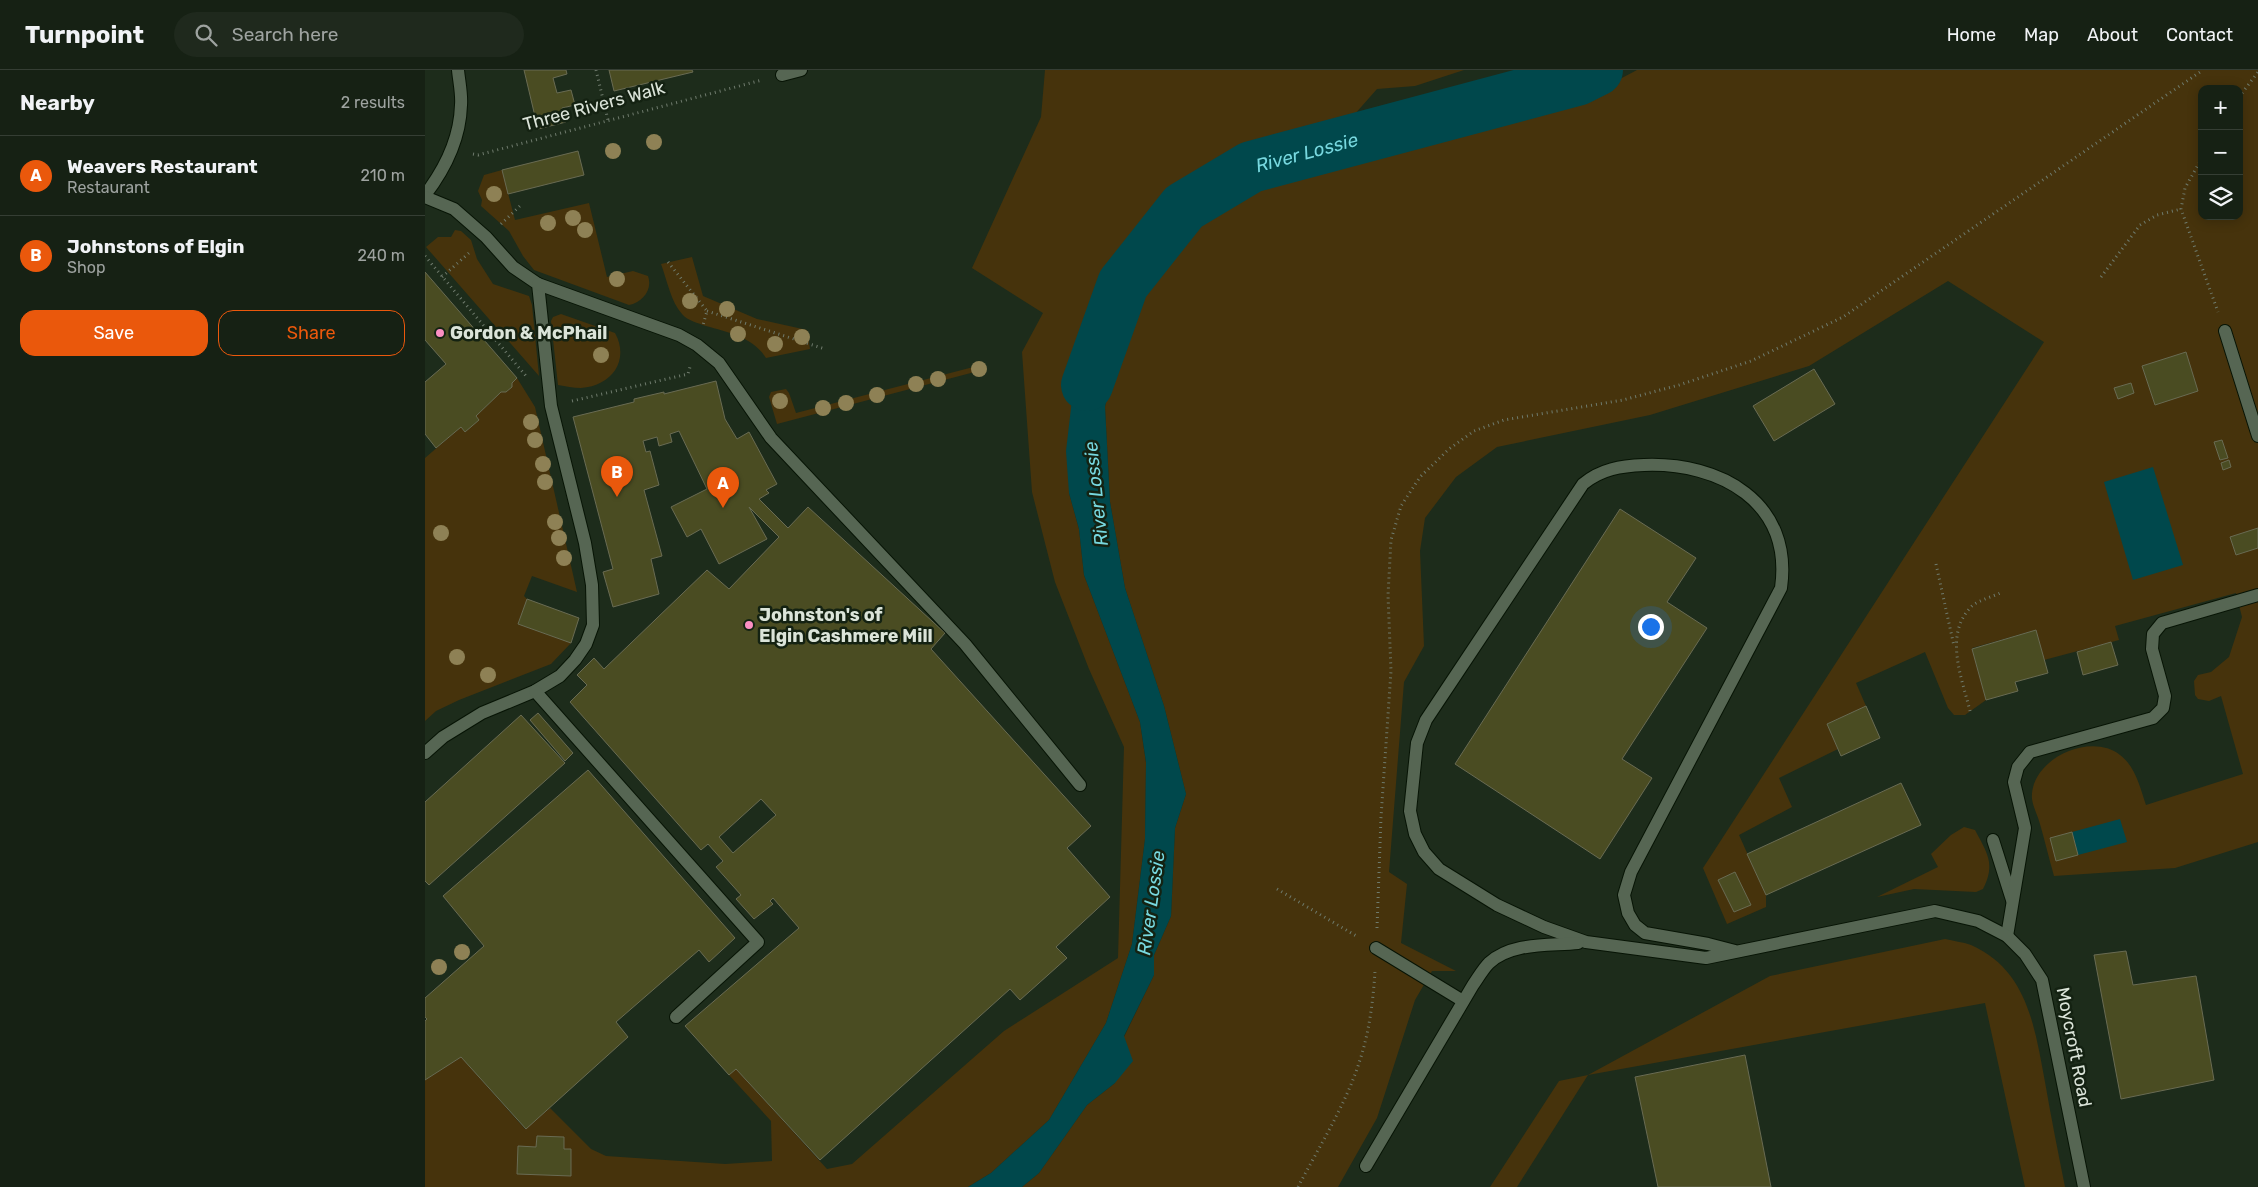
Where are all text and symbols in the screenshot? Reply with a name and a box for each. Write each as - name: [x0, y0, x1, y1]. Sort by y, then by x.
- search box: [174, 12, 524, 57]
- text: Turnpoint: [25, 21, 144, 49]
- icon: search: [192, 21, 220, 49]
- text: Search here: [232, 23, 338, 46]
- text: Home: [1947, 24, 1996, 46]
- text: Map: [2024, 24, 2059, 46]
- text: About: [2087, 24, 2138, 46]
- text: Contact: [2166, 24, 2233, 46]
- street label: Three Rivers Walk: [521, 76, 668, 136]
- map controls: [2198, 85, 2243, 220]
- button: +: [2198, 85, 2243, 130]
- text: Nearby: [20, 90, 95, 115]
- text: 2 results: [341, 93, 405, 112]
- water label: River Lossie: [1253, 127, 1361, 177]
- button: −: [2198, 130, 2243, 175]
- text: Weavers Restaurant: [67, 155, 258, 178]
- text: A: [30, 166, 42, 185]
- text: 210 m: [360, 166, 405, 185]
- button: layers: [2198, 175, 2243, 220]
- text: Restaurant: [67, 178, 150, 197]
- text: Johnstons of Elgin: [67, 235, 245, 258]
- text: B: [30, 246, 42, 265]
- text: 240 m: [358, 246, 405, 265]
- text: Shop: [67, 258, 105, 277]
- button: Save: [20, 310, 208, 356]
- button: Share: [218, 310, 405, 356]
- place label: Gordon & McPhail: [450, 322, 607, 344]
- marker: Gordon & McPhail: [434, 327, 446, 339]
- water label: River Lossie: [1079, 440, 1113, 547]
- pin: B: [601, 456, 633, 497]
- pin: A: [707, 467, 739, 508]
- place label: Johnston's of Elgin Cashmere Mill: [759, 604, 933, 647]
- your location: [1638, 614, 1664, 640]
- marker: Johnston's of Elgin Cashmere Mill: [743, 619, 755, 631]
- water label: River Lossie: [1132, 849, 1170, 957]
- street label: Moycroft Road: [2052, 985, 2096, 1109]

